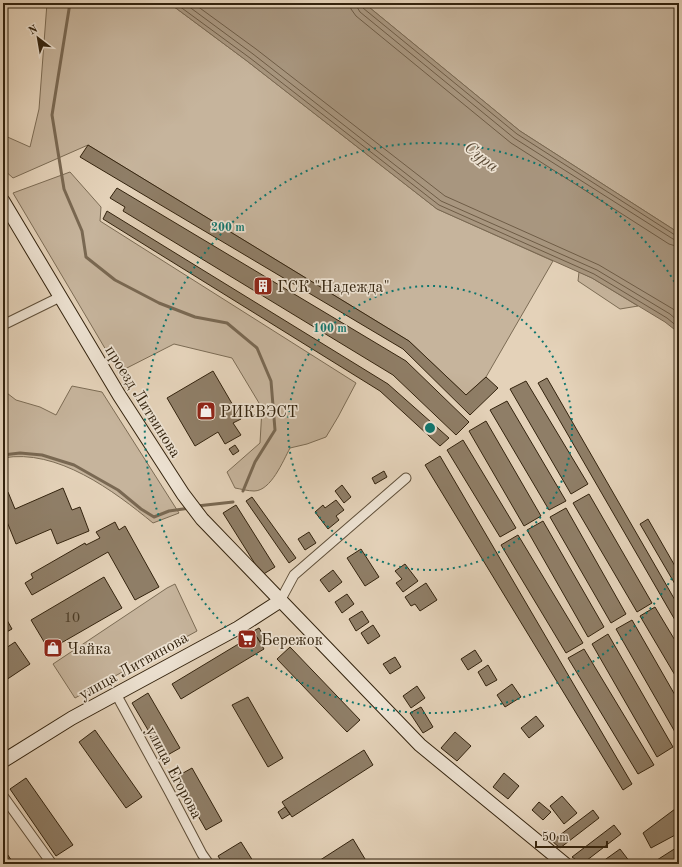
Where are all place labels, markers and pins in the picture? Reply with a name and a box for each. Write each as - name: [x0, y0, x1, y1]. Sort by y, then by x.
- building icon: ГСК "Надежда": [252, 275, 274, 297]
- place label: ГСК "Надежда": [277, 280, 390, 296]
- shop icon: РИКВЭСТ: [195, 400, 217, 422]
- place label: РИКВЭСТ: [220, 405, 298, 421]
- centre of rings: [423, 421, 437, 435]
- supermarket icon: Бережок: [236, 628, 258, 650]
- place label: Бережок: [261, 633, 323, 649]
- shop icon: Чайка: [42, 637, 64, 659]
- place label: Чайка: [67, 642, 111, 658]

